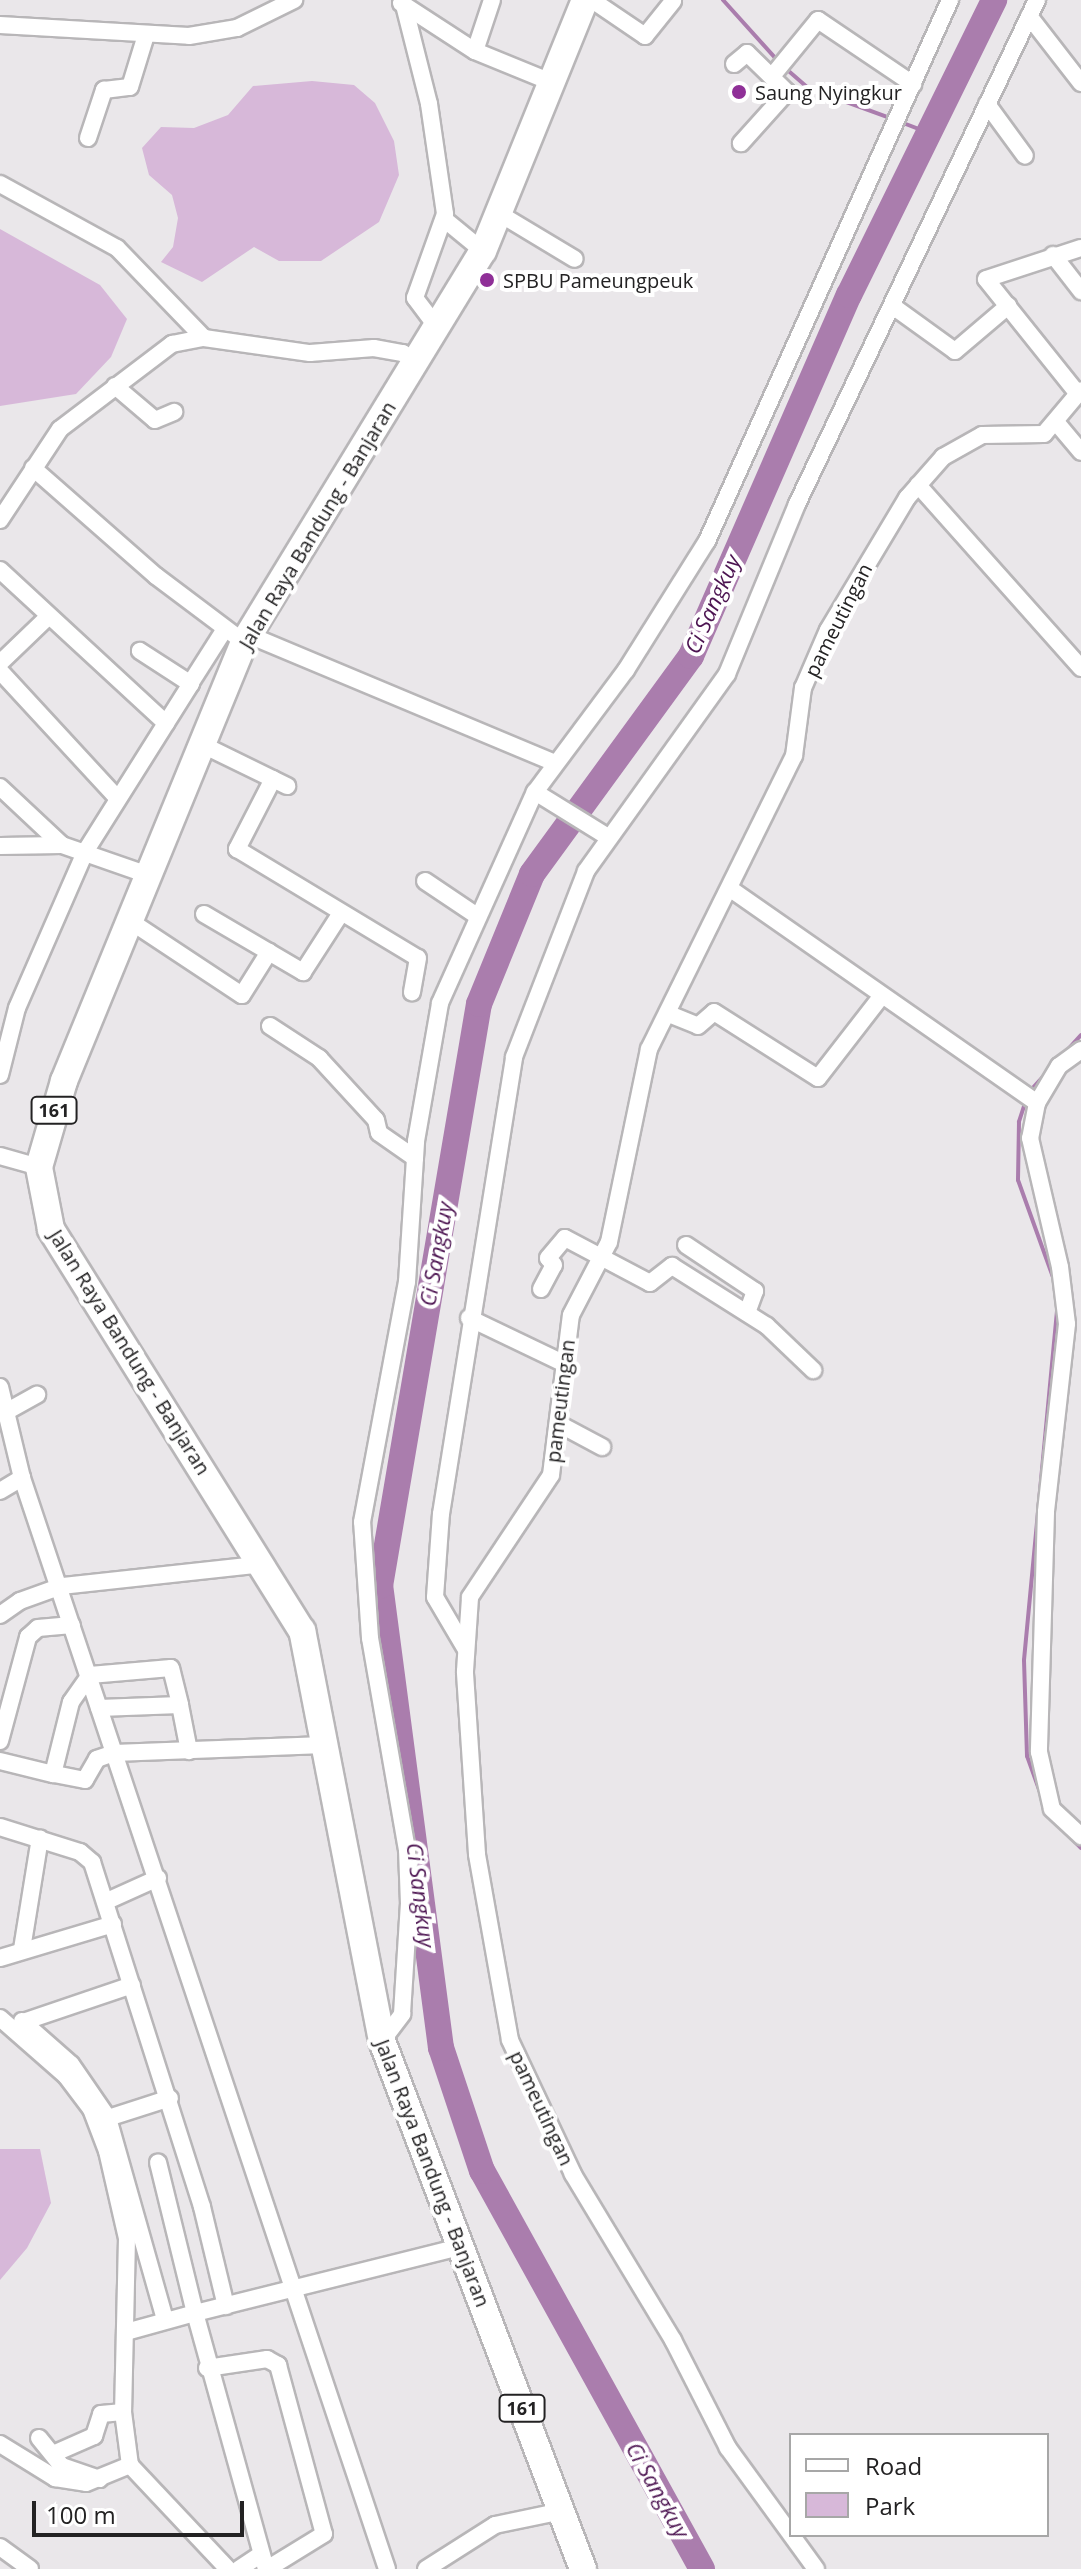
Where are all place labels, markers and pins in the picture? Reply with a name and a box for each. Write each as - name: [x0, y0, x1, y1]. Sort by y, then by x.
- place label: Saung Nyingkur: [755, 80, 902, 104]
- marker: Saung Nyingkur: [730, 83, 748, 101]
- place label: SPBU Pameungpeuk: [503, 268, 693, 292]
- marker: SPBU Pameungpeuk: [478, 271, 496, 289]

